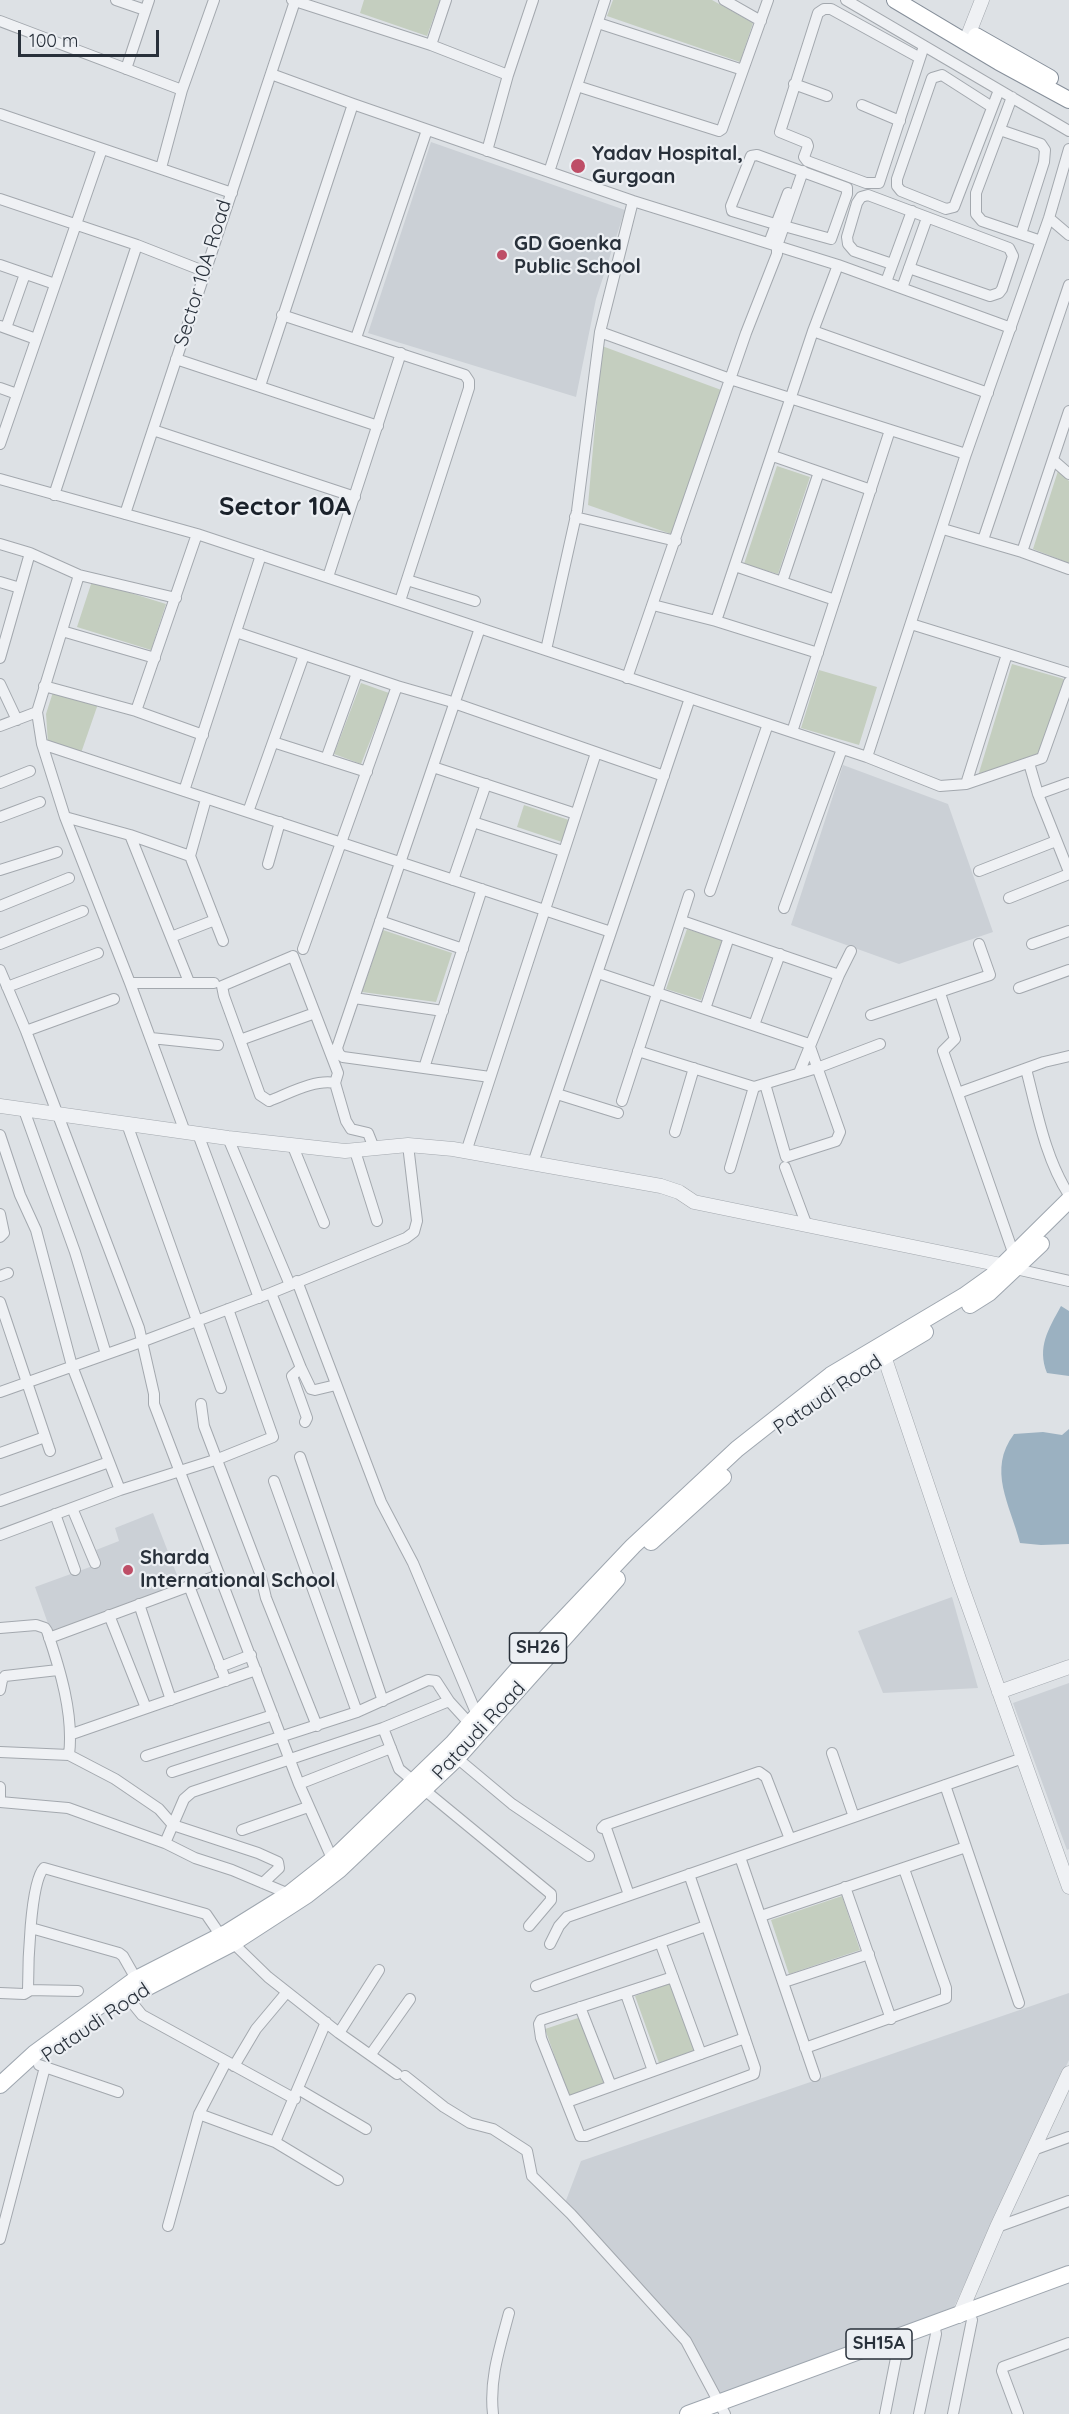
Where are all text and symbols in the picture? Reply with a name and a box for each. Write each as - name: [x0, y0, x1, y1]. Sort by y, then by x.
- scale bar: [21, 18, 162, 56]
- text: 100 m: [29, 29, 78, 52]
- place label: Yadav Hospital, Gurgoan: [592, 142, 743, 189]
- marker: Yadav Hospital, Gurgoan: [569, 157, 587, 175]
- street label: Sector 10A Road: [169, 197, 237, 349]
- place label: GD Goenka Public School: [514, 232, 641, 279]
- marker: GD Goenka Public School: [495, 248, 509, 262]
- district label: Sector 10A: [219, 491, 351, 523]
- street label: Pataudi Road: [769, 1350, 887, 1440]
- place label: Sharda International School: [140, 1546, 336, 1593]
- marker: Sharda International School: [121, 1563, 135, 1577]
- road number: SH26: [510, 1633, 566, 1663]
- street label: Pataudi Road: [427, 1677, 531, 1785]
- street label: Pataudi Road: [37, 1978, 155, 2068]
- road number: SH15A: [846, 2329, 912, 2359]

